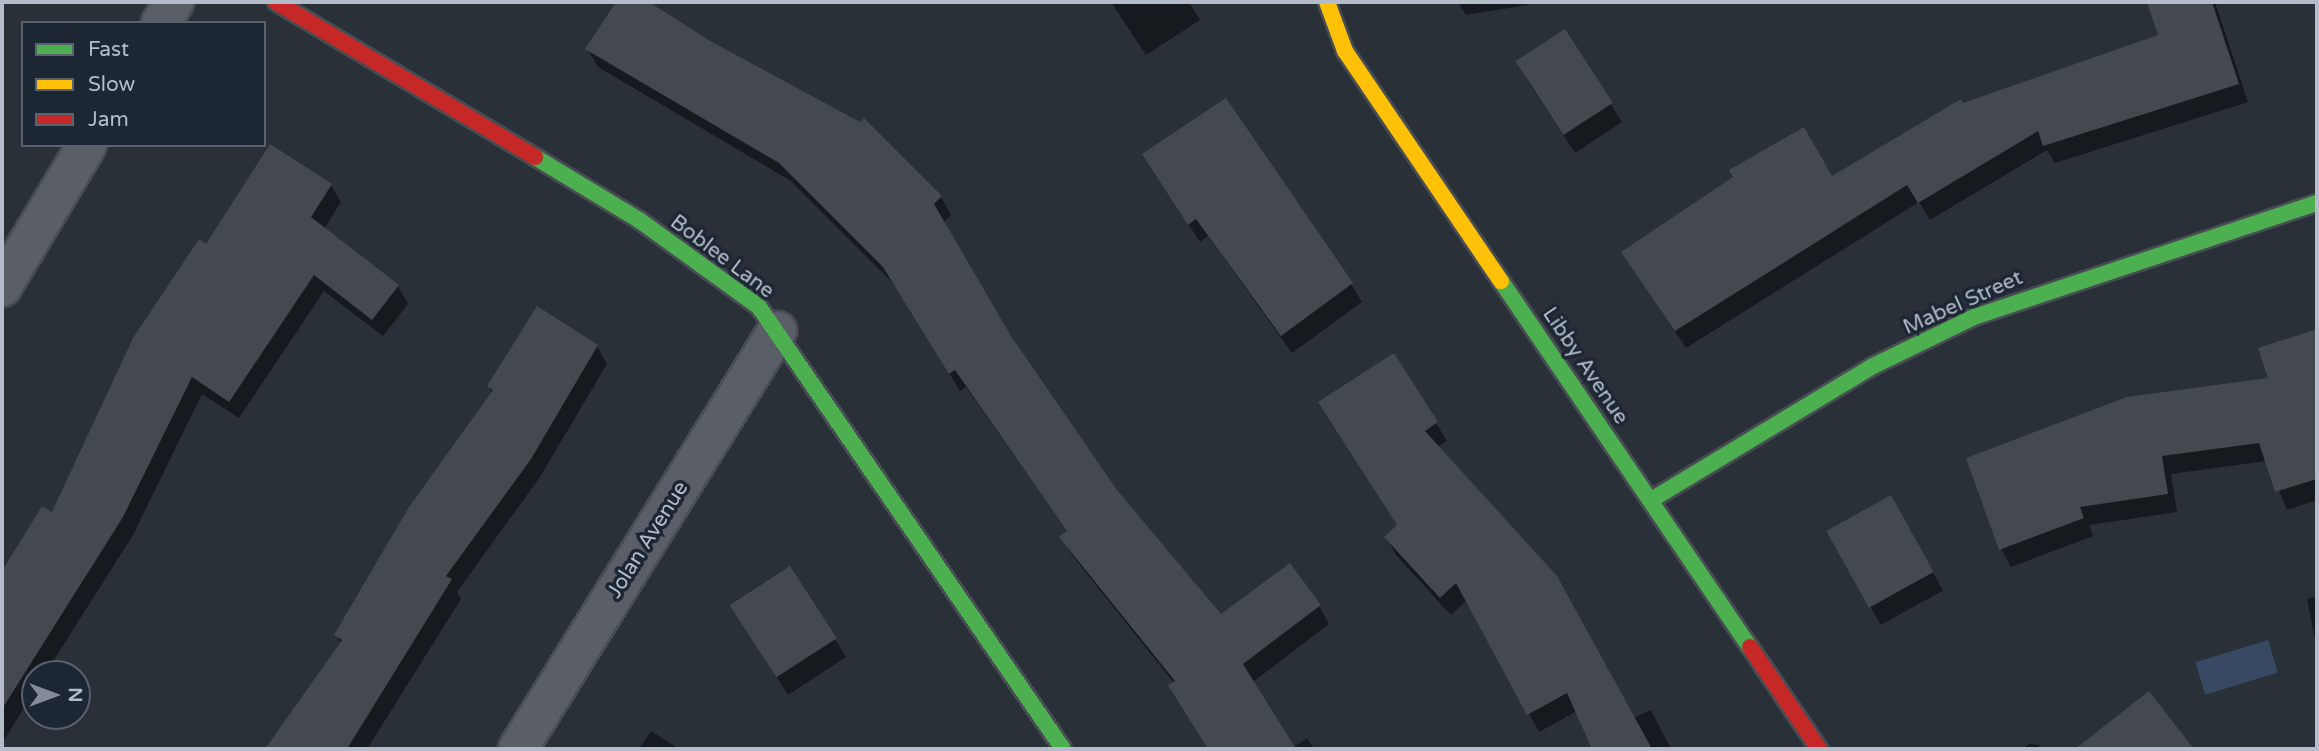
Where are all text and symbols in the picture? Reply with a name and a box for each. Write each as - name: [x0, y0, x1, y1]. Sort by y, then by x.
- legend: [21, 21, 266, 147]
- text: Fast: [88, 37, 129, 62]
- text: Slow: [88, 72, 135, 97]
- text: Jam: [88, 107, 129, 132]
- street label: Boblee Lane: [665, 210, 779, 304]
- street label: Mabel Street: [1899, 265, 2027, 341]
- street label: Libby Avenue: [1537, 303, 1633, 429]
- street label: Jolan Avenue: [602, 477, 694, 603]
- north arrow: [21, 660, 91, 730]
- text: N: [64, 687, 86, 703]

